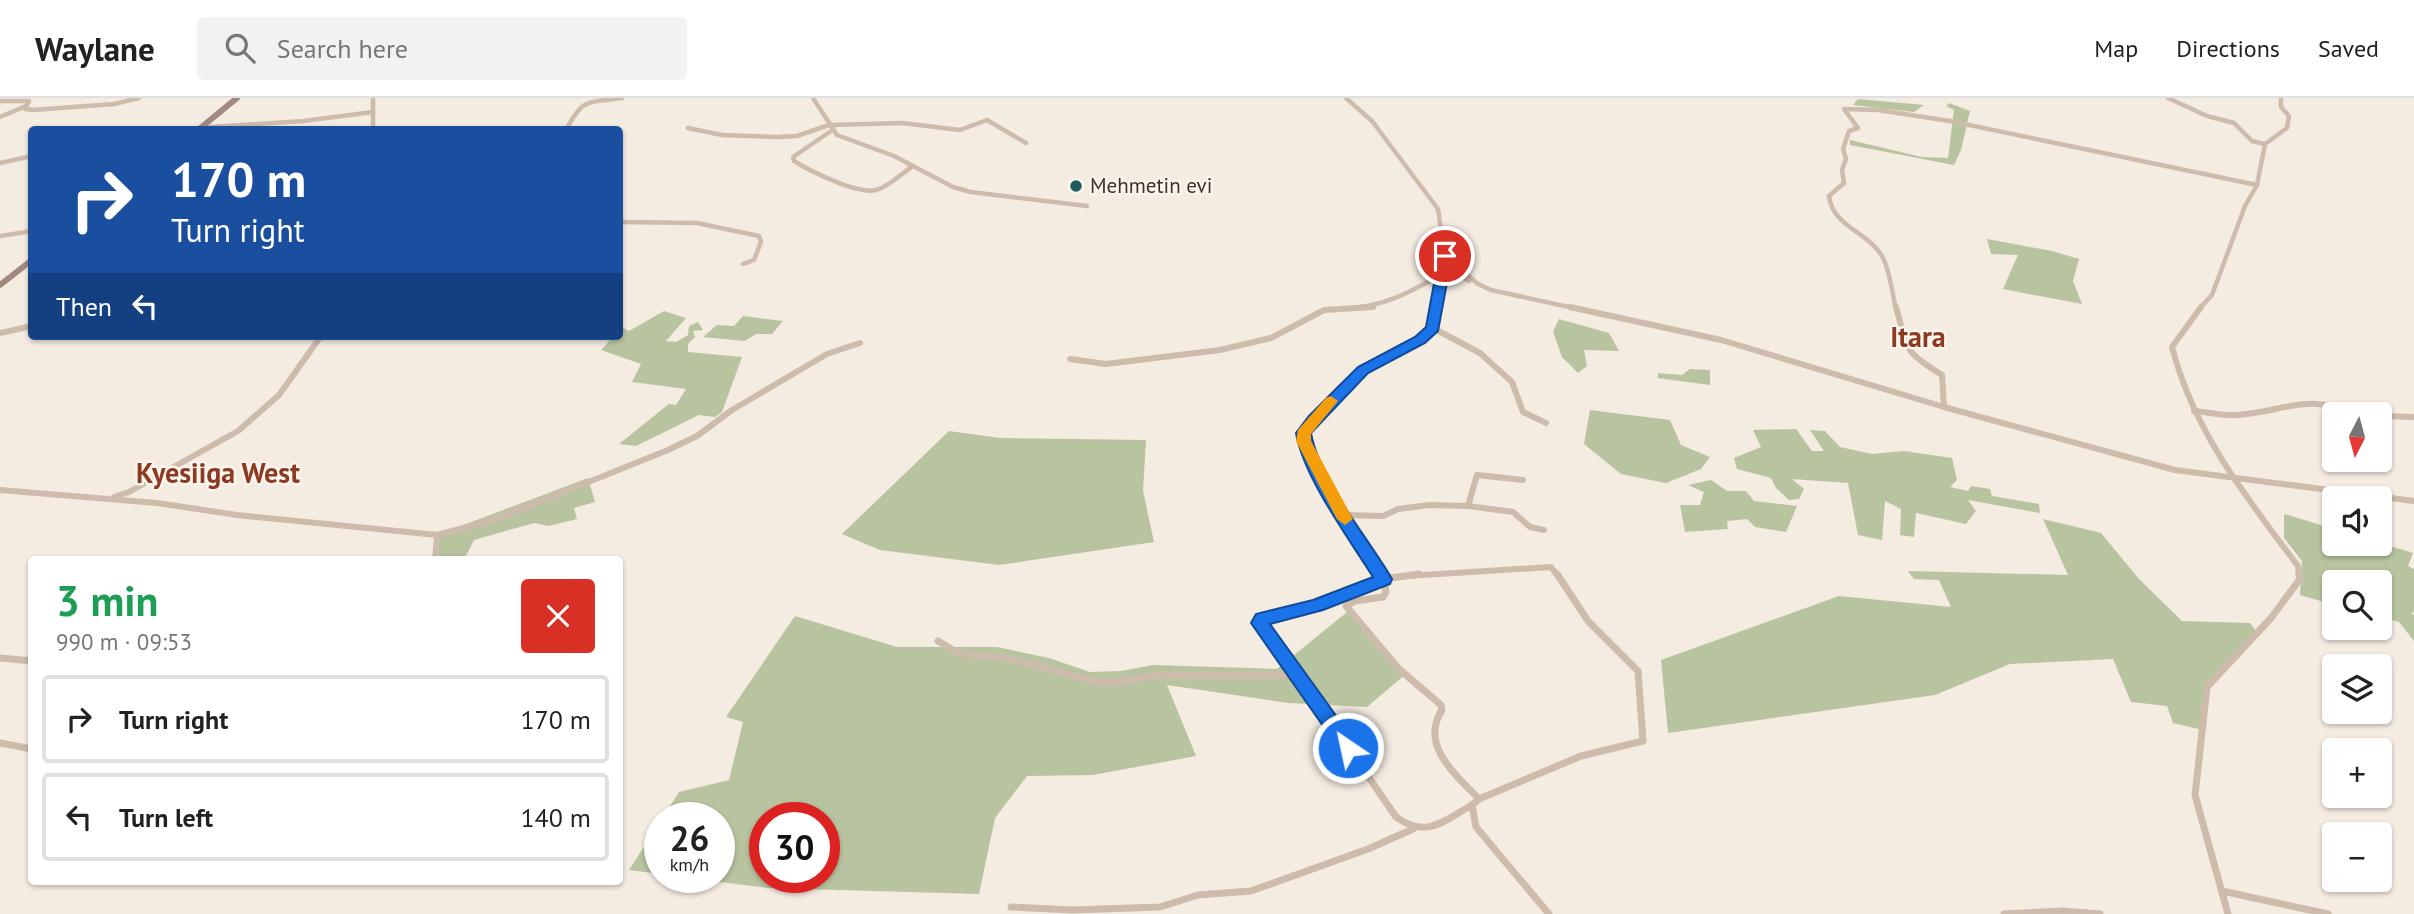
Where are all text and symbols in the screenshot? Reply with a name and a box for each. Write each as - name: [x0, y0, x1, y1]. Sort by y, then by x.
- search box: [197, 17, 687, 80]
- text: Waylane: [35, 27, 155, 70]
- icon: search: [221, 29, 259, 67]
- text: Search here: [277, 32, 408, 65]
- text: Map: [2094, 33, 2138, 64]
- text: Directions: [2176, 33, 2280, 64]
- text: Saved: [2318, 33, 2379, 64]
- text: 170 m: [171, 147, 306, 211]
- icon: right: [56, 154, 147, 245]
- place label: Mehmetin evi: [1090, 172, 1212, 199]
- marker: Mehmetin evi: [1068, 178, 1084, 194]
- text: Turn right: [171, 209, 305, 251]
- pin: [1415, 226, 1475, 286]
- icon: arrive: [1426, 237, 1464, 275]
- icon: left: [126, 287, 164, 325]
- text: Then: [56, 290, 112, 323]
- district label: Itara: [1890, 318, 1946, 355]
- north arrow: [2322, 402, 2392, 472]
- map controls: [2322, 402, 2392, 892]
- district label: Kyesiiga West: [136, 454, 300, 491]
- button: sound: [2322, 486, 2392, 556]
- button: search: [2322, 570, 2392, 640]
- text: 3 min: [56, 573, 158, 628]
- button: close: [521, 579, 595, 653]
- text: 990 m · 09:53: [56, 627, 192, 656]
- button: layers: [2322, 654, 2392, 724]
- icon: right: [60, 700, 98, 738]
- text: Turn right: [119, 703, 228, 736]
- text: 170 m: [520, 703, 591, 736]
- position arrow: [1311, 711, 1385, 785]
- button: +: [2322, 738, 2392, 808]
- icon: left: [60, 798, 98, 836]
- text: Turn left: [119, 801, 213, 834]
- text: 140 m: [520, 801, 591, 834]
- speed limit sign: 30: [749, 802, 840, 893]
- text: 26: [670, 815, 709, 861]
- button: −: [2322, 822, 2392, 892]
- text: km/h: [670, 853, 709, 876]

